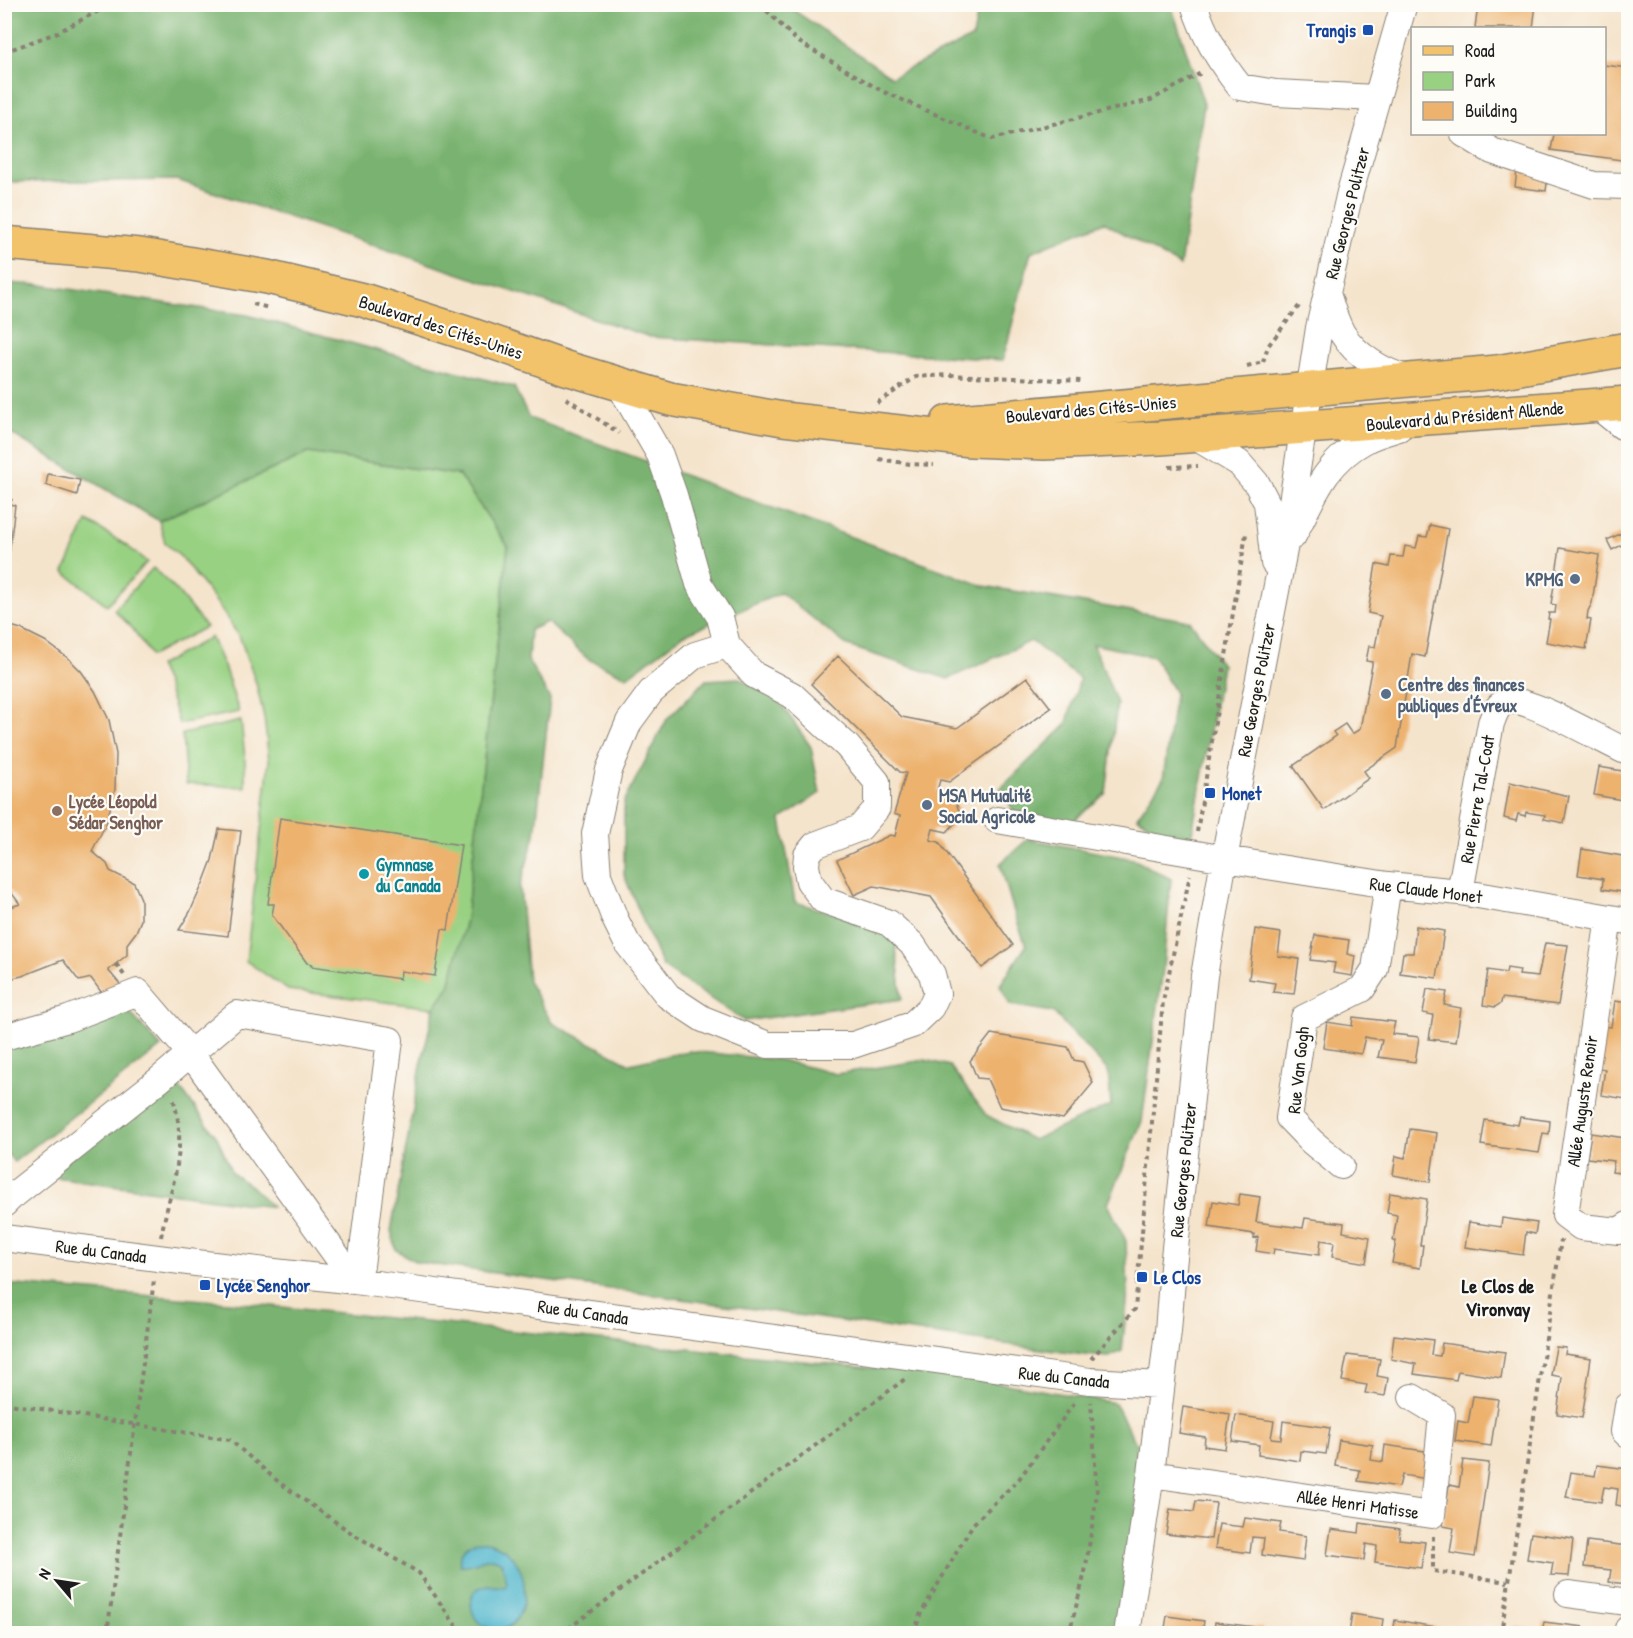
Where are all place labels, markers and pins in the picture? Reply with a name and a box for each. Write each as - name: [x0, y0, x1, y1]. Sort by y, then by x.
- place label: Trangis: [1305, 18, 1356, 44]
- marker: Trangis: [1361, 23, 1375, 37]
- place label: KPMG: [1526, 567, 1563, 592]
- marker: KPMG: [1568, 572, 1582, 586]
- place label: Centre des finances publiques d'Évreux: [1398, 672, 1525, 719]
- marker: Centre des finances publiques d'Évreux: [1379, 687, 1393, 701]
- place label: Monet: [1222, 781, 1262, 806]
- place label: MSA Mutualité Social Agricole: [939, 783, 1036, 830]
- marker: Monet: [1203, 786, 1217, 800]
- place label: Lycée Léopold Sédar Senghor: [69, 789, 163, 836]
- marker: MSA Mutualité Social Agricole: [920, 798, 934, 812]
- marker: Lycée Léopold Sédar Senghor: [50, 804, 64, 818]
- place label: Gymnase du Canada: [376, 852, 441, 898]
- marker: Gymnase du Canada: [357, 867, 371, 881]
- place label: Le Clos: [1154, 1265, 1201, 1290]
- marker: Le Clos: [1135, 1270, 1149, 1284]
- place label: Lycée Senghor: [217, 1273, 310, 1299]
- marker: Lycée Senghor: [198, 1278, 212, 1292]

